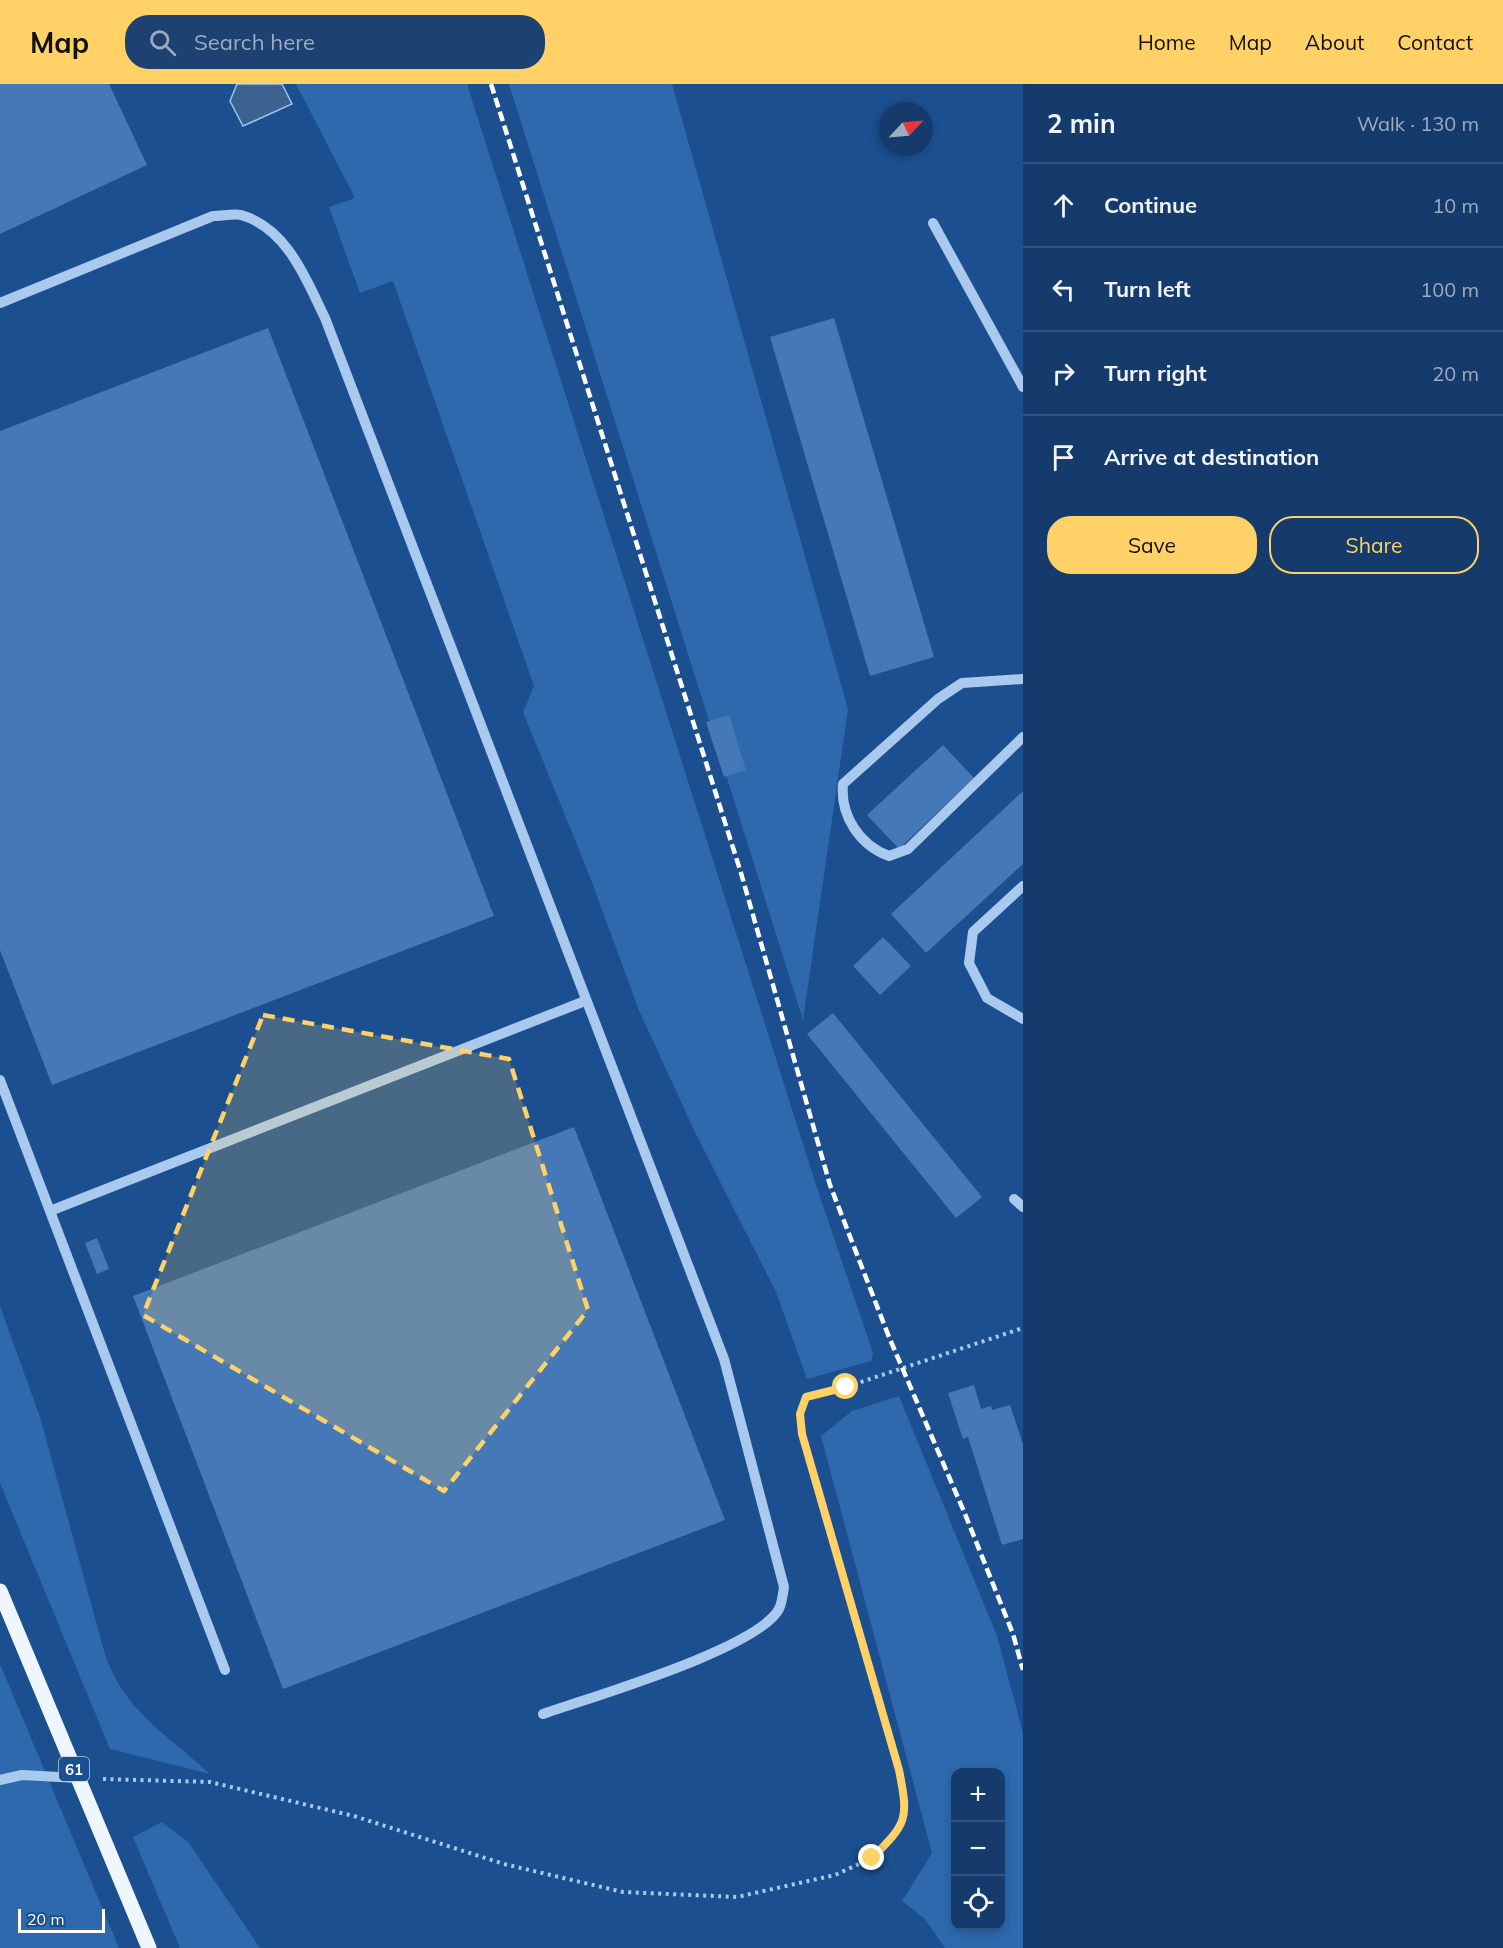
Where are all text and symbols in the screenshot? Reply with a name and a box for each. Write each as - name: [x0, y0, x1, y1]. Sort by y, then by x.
- search box: [125, 15, 545, 69]
- text: Map: [30, 25, 89, 60]
- icon: search: [146, 26, 179, 59]
- text: Search here: [194, 28, 315, 56]
- text: Home: [1138, 29, 1196, 55]
- text: Map: [1229, 29, 1272, 55]
- text: About: [1305, 29, 1364, 55]
- text: Contact: [1397, 29, 1473, 55]
- north arrow: [879, 102, 933, 156]
- text: 2 min: [1047, 107, 1116, 140]
- text: Walk · 130 m: [1357, 111, 1479, 136]
- icon: ahead: [1047, 189, 1080, 222]
- text: Continue: [1104, 191, 1197, 219]
- text: 10 m: [1432, 193, 1479, 218]
- icon: left: [1047, 273, 1080, 306]
- text: Turn left: [1104, 275, 1191, 303]
- text: 100 m: [1420, 277, 1479, 302]
- icon: right: [1047, 357, 1080, 390]
- text: Turn right: [1104, 359, 1207, 387]
- text: 20 m: [1432, 361, 1479, 386]
- icon: arrive: [1047, 441, 1080, 474]
- text: Arrive at destination: [1104, 443, 1319, 471]
- button: Save: [1047, 516, 1257, 574]
- button: Share: [1269, 516, 1479, 574]
- route start: [832, 1373, 858, 1399]
- road number: 61: [59, 1757, 89, 1781]
- map controls: [951, 1768, 1005, 1930]
- button: +: [951, 1768, 1005, 1822]
- button: −: [951, 1822, 1005, 1876]
- route end: [858, 1844, 884, 1870]
- button: locate: [951, 1876, 1005, 1930]
- scale bar: [18, 1906, 105, 1934]
- text: 20 m: [27, 1909, 64, 1929]

